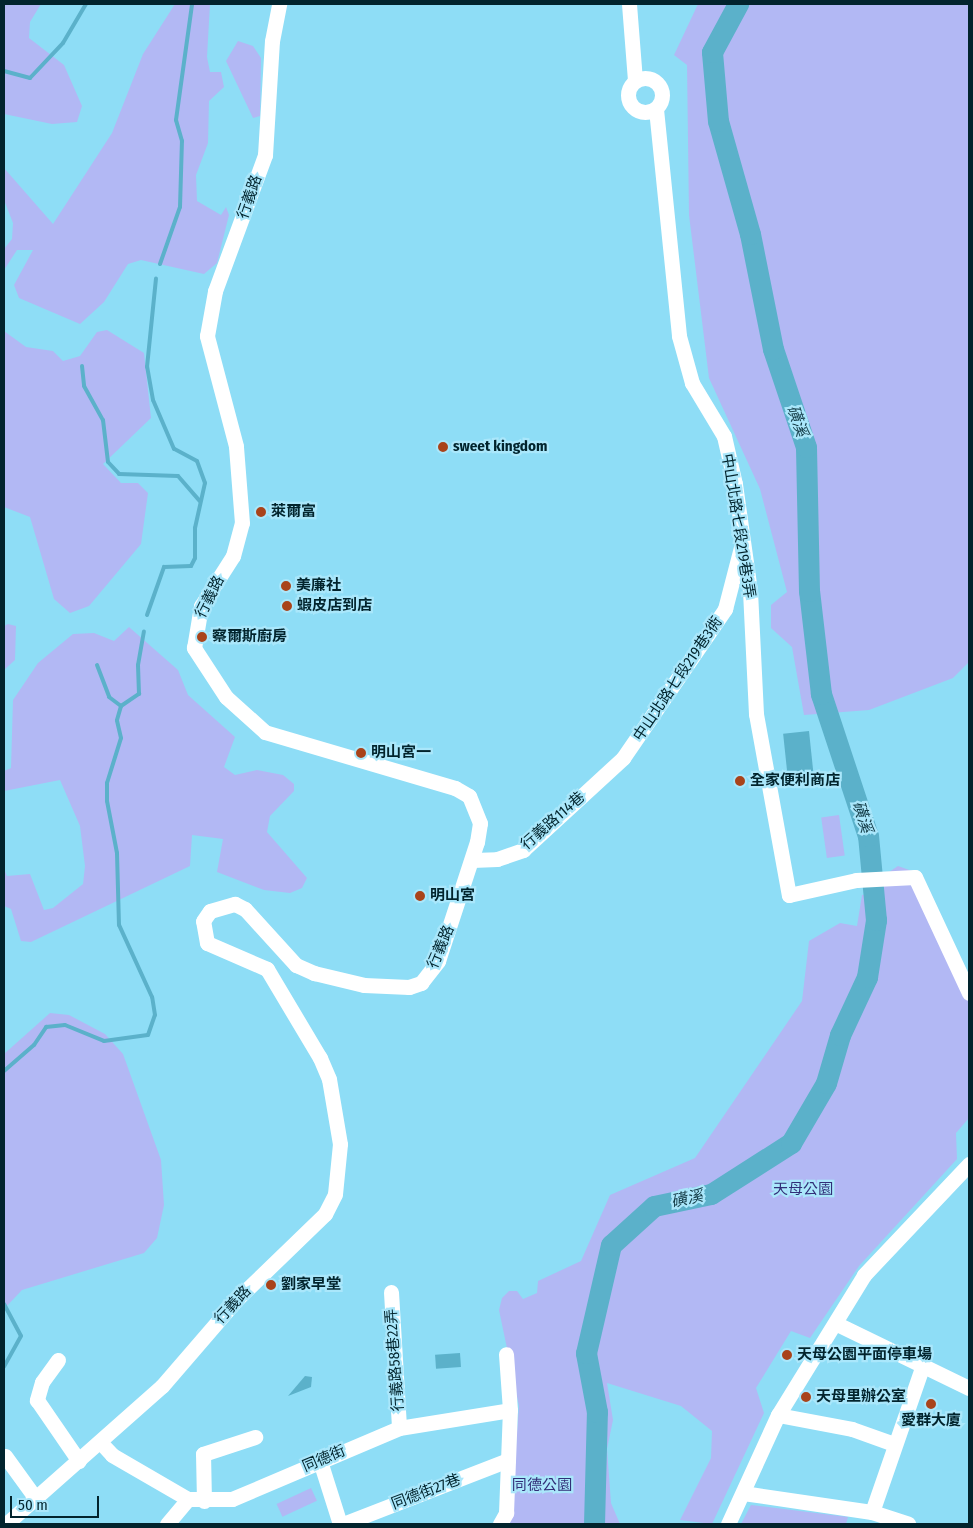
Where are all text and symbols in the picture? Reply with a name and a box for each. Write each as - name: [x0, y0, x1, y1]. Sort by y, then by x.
- street label: 行義路: [234, 173, 266, 221]
- water label: 磺溪: [783, 403, 811, 439]
- place label: sweet kingdom: [453, 438, 547, 456]
- marker: sweet kingdom: [437, 441, 449, 453]
- street label: 中山北路七段219巷3弄: [718, 452, 758, 600]
- place label: 萊爾富: [271, 503, 316, 521]
- marker: 萊爾富: [255, 506, 267, 518]
- street label: 行義路: [192, 573, 228, 621]
- place label: 美廉社: [296, 577, 341, 595]
- marker: 美廉社: [280, 580, 292, 592]
- place label: 蝦皮店到店: [297, 597, 372, 615]
- marker: 蝦皮店到店: [281, 600, 293, 612]
- street label: 中山北路七段219巷3衖: [630, 613, 726, 745]
- place label: 察爾斯廚房: [212, 628, 287, 646]
- marker: 察爾斯廚房: [196, 631, 208, 643]
- place label: 明山宮一: [371, 744, 431, 762]
- marker: 明山宮一: [355, 747, 367, 759]
- place label: 全家便利商店: [750, 772, 840, 790]
- marker: 全家便利商店: [734, 775, 746, 787]
- street label: 行義路114巷: [517, 788, 589, 854]
- water label: 磺溪: [848, 799, 876, 835]
- place label: 明山宮: [430, 887, 475, 905]
- marker: 明山宮: [414, 890, 426, 902]
- street label: 行義路: [424, 923, 458, 971]
- park label: 天母公園: [773, 1181, 833, 1199]
- water label: 磺溪: [669, 1186, 705, 1212]
- place label: 劉家早堂: [281, 1276, 341, 1294]
- marker: 劉家早堂: [265, 1279, 277, 1291]
- street label: 行義路: [211, 1282, 255, 1328]
- street label: 行義路58巷22弄: [382, 1308, 408, 1412]
- place label: 天母公園平面停車場: [797, 1346, 932, 1364]
- marker: 天母公園平面停車場: [781, 1349, 793, 1361]
- place label: 天母里辦公室: [816, 1388, 906, 1406]
- marker: 天母里辦公室: [800, 1391, 812, 1403]
- marker: 愛群大廈: [925, 1398, 937, 1410]
- place label: 愛群大廈: [901, 1412, 961, 1430]
- street label: 同德街: [300, 1442, 348, 1476]
- street label: 同德街27巷: [389, 1471, 463, 1513]
- park label: 同德公園: [512, 1477, 572, 1495]
- scale bar: [12, 1486, 101, 1518]
- text: 50 m: [18, 1496, 48, 1514]

